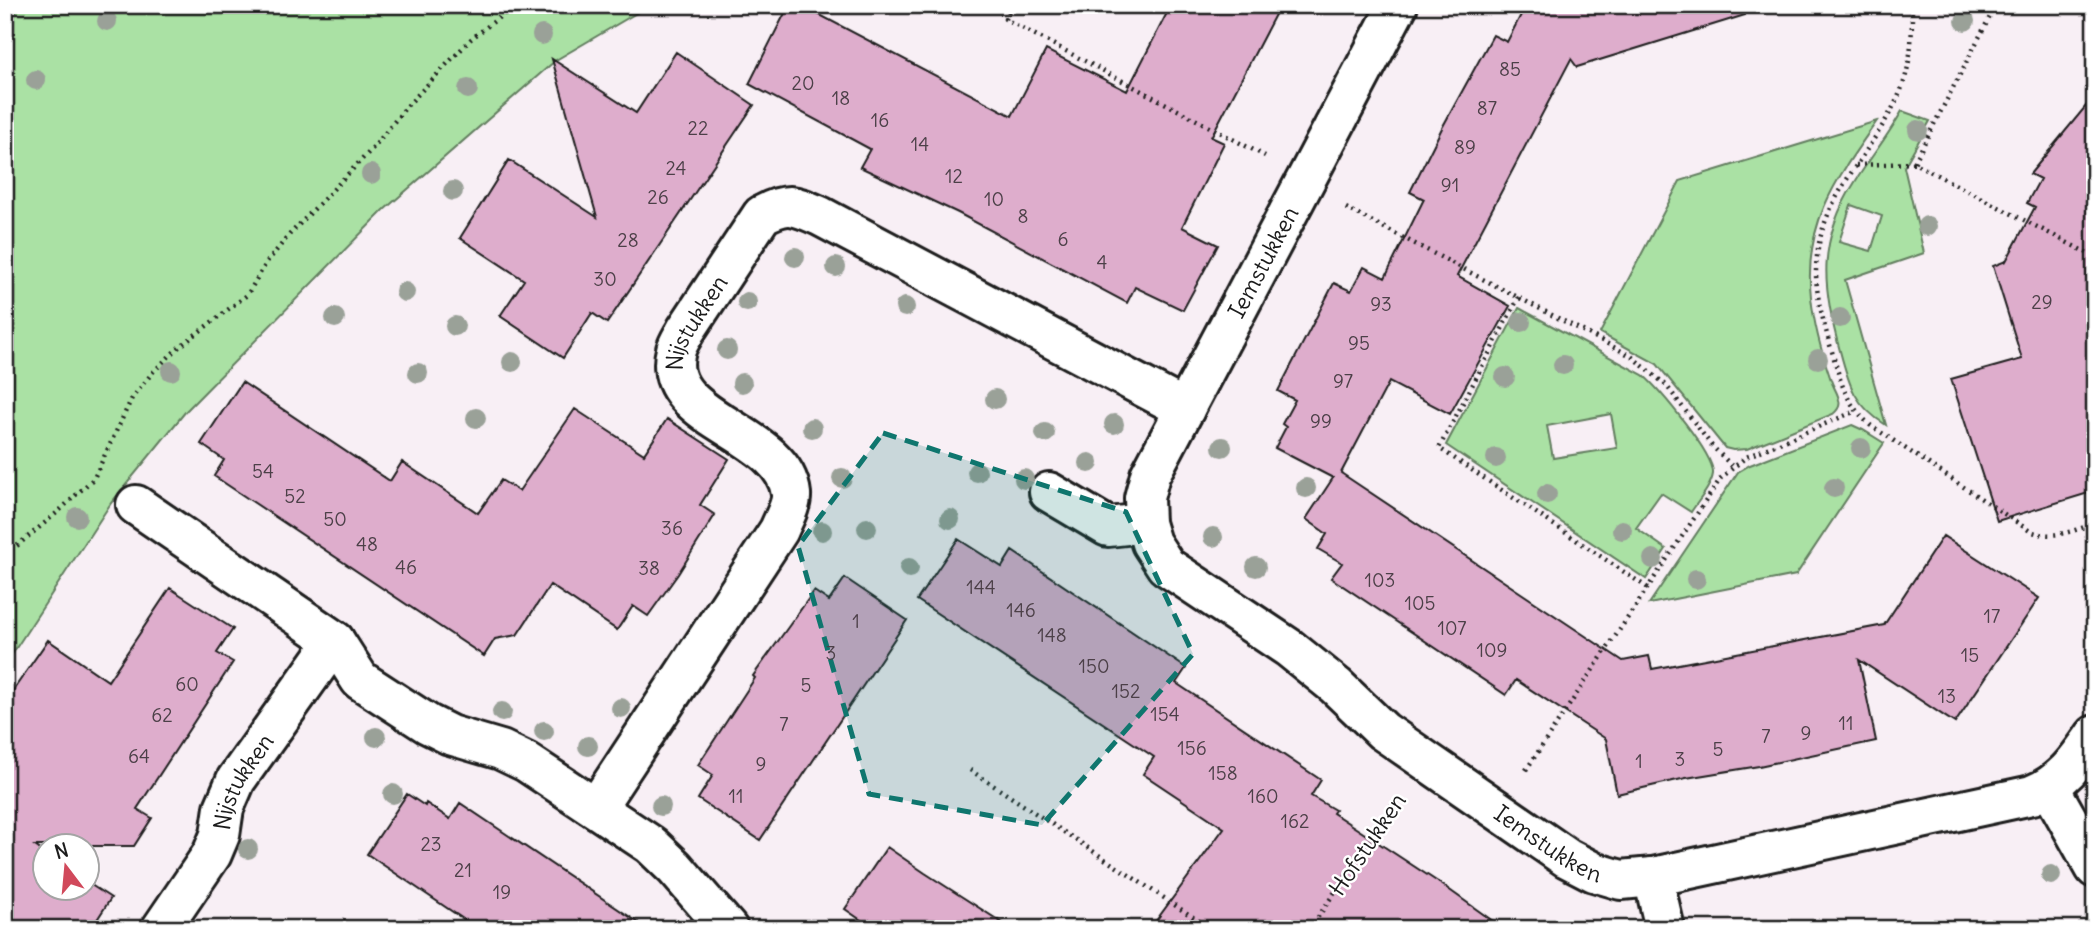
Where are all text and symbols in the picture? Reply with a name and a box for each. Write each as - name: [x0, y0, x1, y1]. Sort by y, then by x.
- house number: 85: [1499, 57, 1521, 81]
- house number: 20: [792, 71, 814, 95]
- house number: 18: [832, 86, 850, 110]
- house number: 87: [1477, 96, 1497, 120]
- house number: 16: [871, 108, 889, 132]
- house number: 22: [688, 116, 708, 140]
- house number: 14: [911, 132, 929, 156]
- house number: 89: [1454, 135, 1476, 159]
- house number: 24: [665, 156, 687, 180]
- house number: 12: [945, 164, 963, 188]
- house number: 91: [1441, 173, 1459, 197]
- house number: 26: [647, 185, 669, 209]
- house number: 10: [984, 187, 1004, 211]
- street label: Iemstukken: [1221, 201, 1305, 323]
- house number: 8: [1018, 204, 1028, 228]
- house number: 6: [1058, 227, 1068, 251]
- house number: 28: [617, 228, 639, 252]
- house number: 4: [1097, 250, 1108, 274]
- house number: 30: [593, 267, 617, 291]
- street label: Nijstukken: [659, 269, 733, 371]
- house number: 29: [2031, 290, 2053, 314]
- house number: 93: [1370, 292, 1392, 316]
- house number: 95: [1348, 331, 1370, 355]
- house number: 97: [1333, 369, 1353, 393]
- house number: 99: [1310, 409, 1332, 433]
- house number: 54: [252, 459, 274, 483]
- house number: 52: [284, 484, 306, 508]
- house number: 50: [323, 507, 347, 531]
- house number: 36: [661, 516, 683, 540]
- house number: 48: [356, 532, 378, 556]
- house number: 46: [395, 555, 417, 579]
- house number: 38: [638, 556, 660, 580]
- house number: 103: [1365, 568, 1395, 592]
- house number: 144: [966, 575, 996, 599]
- house number: 105: [1405, 591, 1435, 615]
- house number: 146: [1006, 598, 1036, 622]
- house number: 17: [1984, 604, 2000, 628]
- house number: 1: [852, 609, 860, 633]
- house number: 107: [1437, 616, 1467, 640]
- house number: 148: [1037, 623, 1067, 647]
- house number: 109: [1477, 638, 1507, 662]
- house number: 3: [826, 641, 836, 665]
- house number: 15: [1961, 643, 1979, 667]
- house number: 150: [1079, 654, 1109, 678]
- house number: 60: [175, 672, 199, 696]
- house number: 5: [801, 673, 811, 697]
- house number: 152: [1112, 679, 1140, 703]
- house number: 13: [1938, 684, 1956, 708]
- house number: 154: [1150, 702, 1180, 726]
- house number: 62: [151, 703, 173, 727]
- house number: 11: [1838, 711, 1854, 735]
- house number: 7: [779, 712, 789, 736]
- house number: 9: [1801, 721, 1811, 745]
- house number: 7: [1761, 724, 1771, 748]
- street label: Nijstukken: [206, 727, 279, 832]
- house number: 156: [1177, 736, 1207, 760]
- house number: 5: [1713, 737, 1723, 761]
- house number: 64: [128, 744, 150, 768]
- house number: 3: [1675, 747, 1685, 771]
- house number: 1: [1635, 749, 1643, 773]
- house number: 9: [756, 752, 766, 776]
- house number: 158: [1208, 761, 1238, 785]
- house number: 11: [728, 784, 744, 808]
- house number: 160: [1247, 784, 1279, 808]
- street label: Hofstukken: [1322, 787, 1412, 901]
- street label: Iemstukken: [1489, 798, 1605, 888]
- house number: 162: [1281, 809, 1309, 833]
- north arrow: [32, 832, 102, 902]
- house number: 23: [420, 832, 442, 856]
- text: N: [52, 837, 71, 864]
- house number: 21: [454, 858, 472, 882]
- house number: 19: [493, 880, 511, 904]

